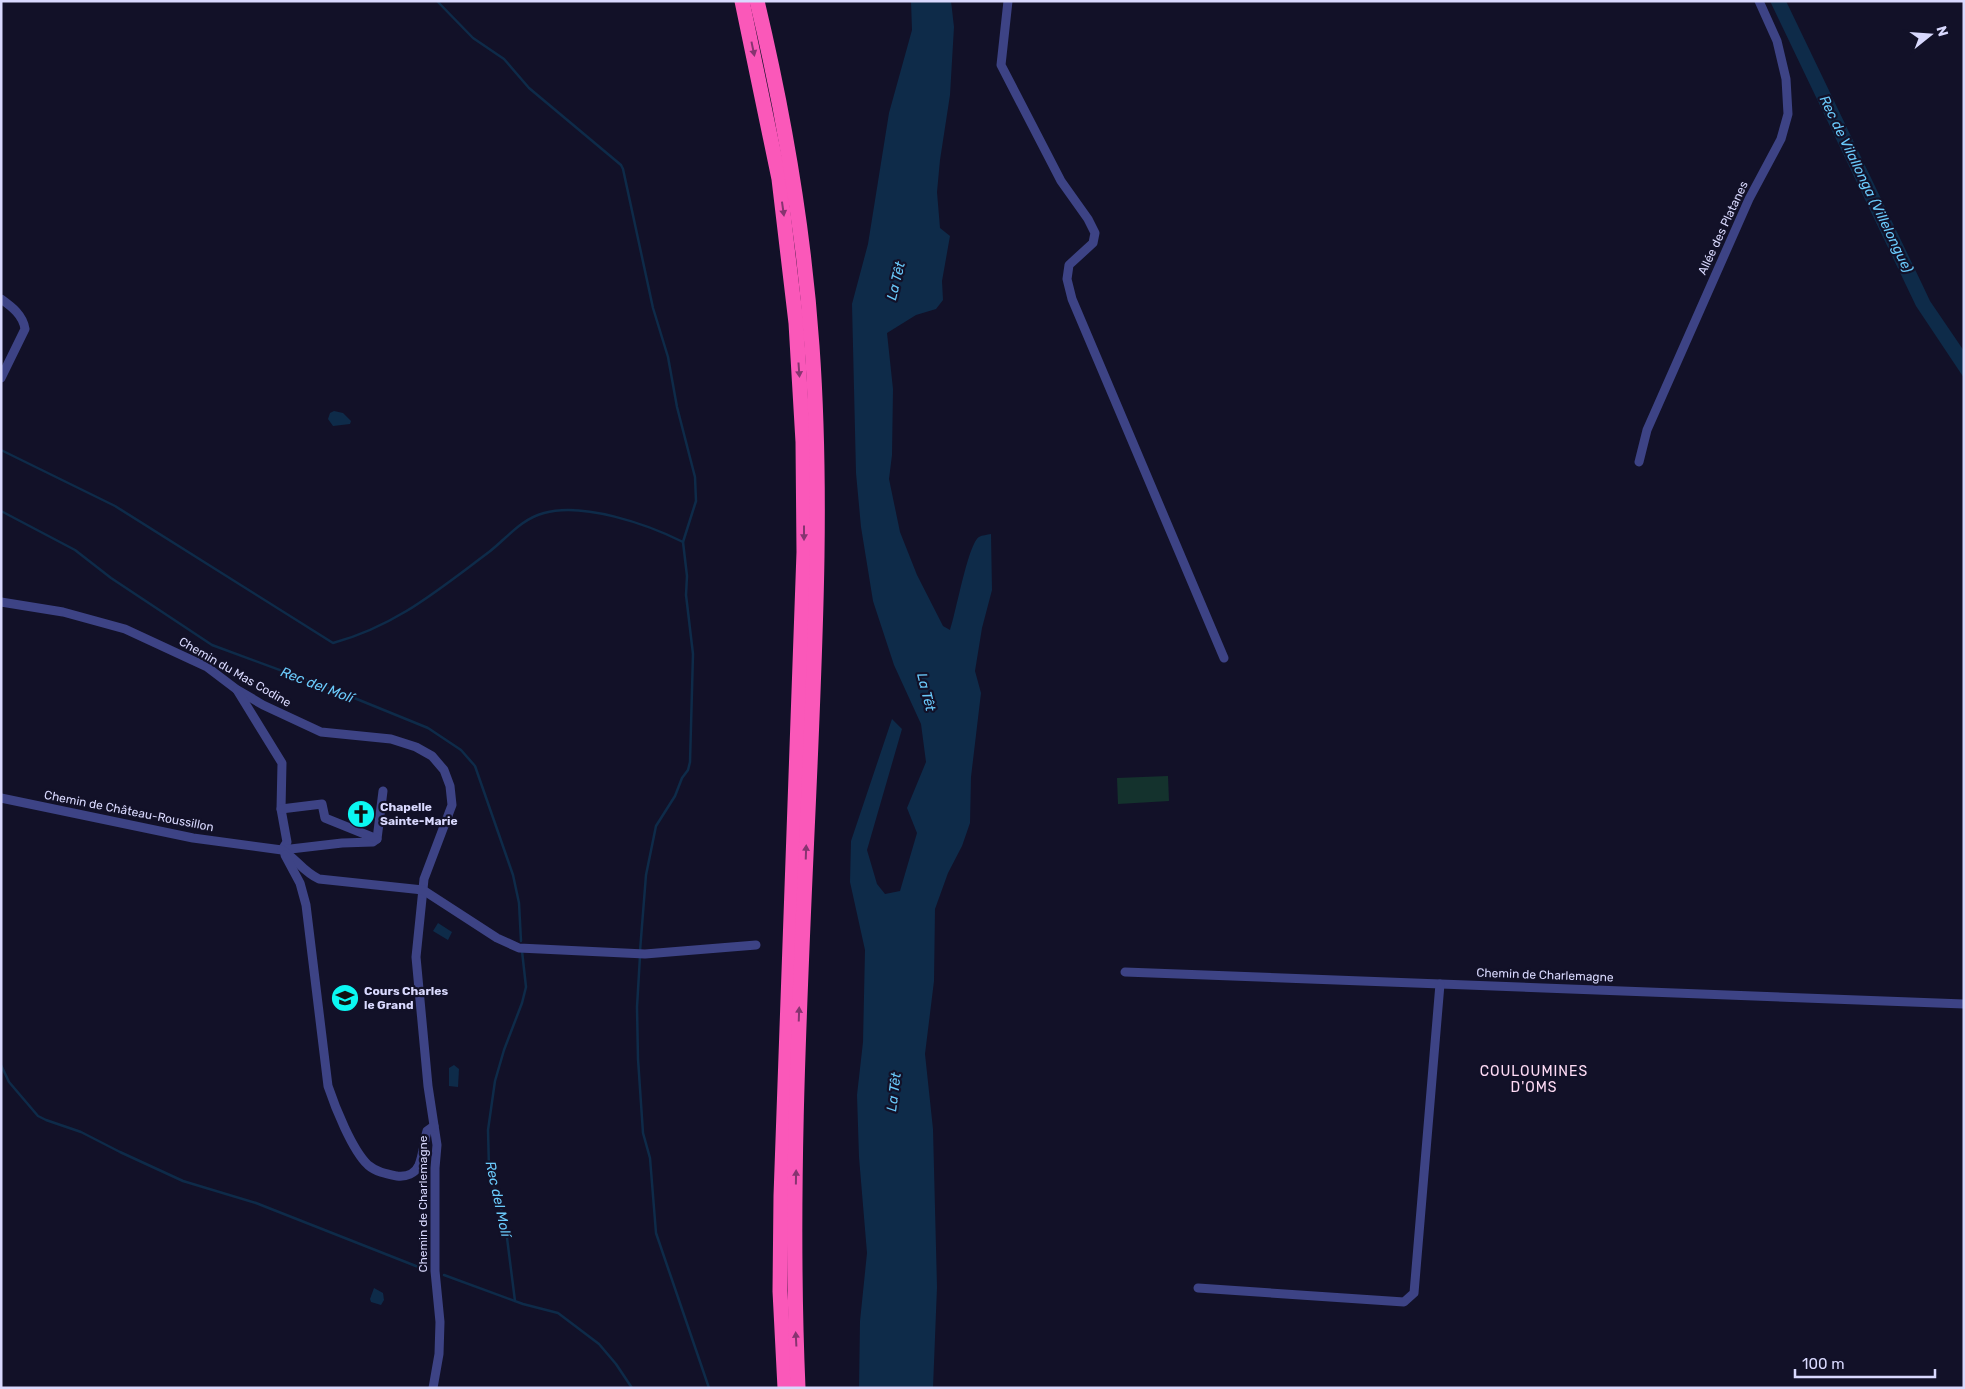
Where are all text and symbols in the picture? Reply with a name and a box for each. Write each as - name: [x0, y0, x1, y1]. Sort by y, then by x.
- north arrow: [1905, 10, 1955, 60]
- text: N: [1932, 24, 1952, 39]
- one-way arrow: [749, 41, 757, 56]
- water label: Rec de Vilallonga (Villelongue): [1816, 92, 1917, 276]
- street label: Allée des Platanes: [1695, 179, 1751, 277]
- one-way arrow: [779, 201, 787, 217]
- water label: La Têt: [883, 259, 909, 302]
- one-way arrow: [796, 362, 804, 378]
- one-way arrow: [800, 525, 808, 541]
- street label: Chemin du Mas Codine: [176, 634, 294, 710]
- water label: Rec del Molí: [278, 663, 358, 708]
- water label: La Têt: [913, 671, 939, 714]
- street label: Chemin de Château-Roussillon: [43, 788, 215, 834]
- church icon: Chapelle Sainte-Marie: [346, 799, 376, 829]
- place label: Chapelle Sainte-Marie: [380, 800, 458, 828]
- one-way arrow: [803, 844, 811, 860]
- street label: Chemin de Charlemagne: [1476, 966, 1614, 984]
- school or university icon: Cours Charles le Grand: [330, 983, 360, 1013]
- place label: Cours Charles le Grand: [364, 984, 448, 1012]
- one-way arrow: [796, 1006, 804, 1022]
- district label: COULOUMINES D'OMS: [1480, 1063, 1588, 1096]
- water label: La Têt: [883, 1071, 905, 1112]
- street label: Chemin de Charlemagne: [416, 1135, 430, 1273]
- water label: Rec del Molí: [482, 1160, 515, 1241]
- one-way arrow: [792, 1168, 800, 1184]
- one-way arrow: [792, 1331, 800, 1347]
- scale bar: [1795, 1346, 1935, 1378]
- text: 100 m: [1802, 1355, 1844, 1373]

